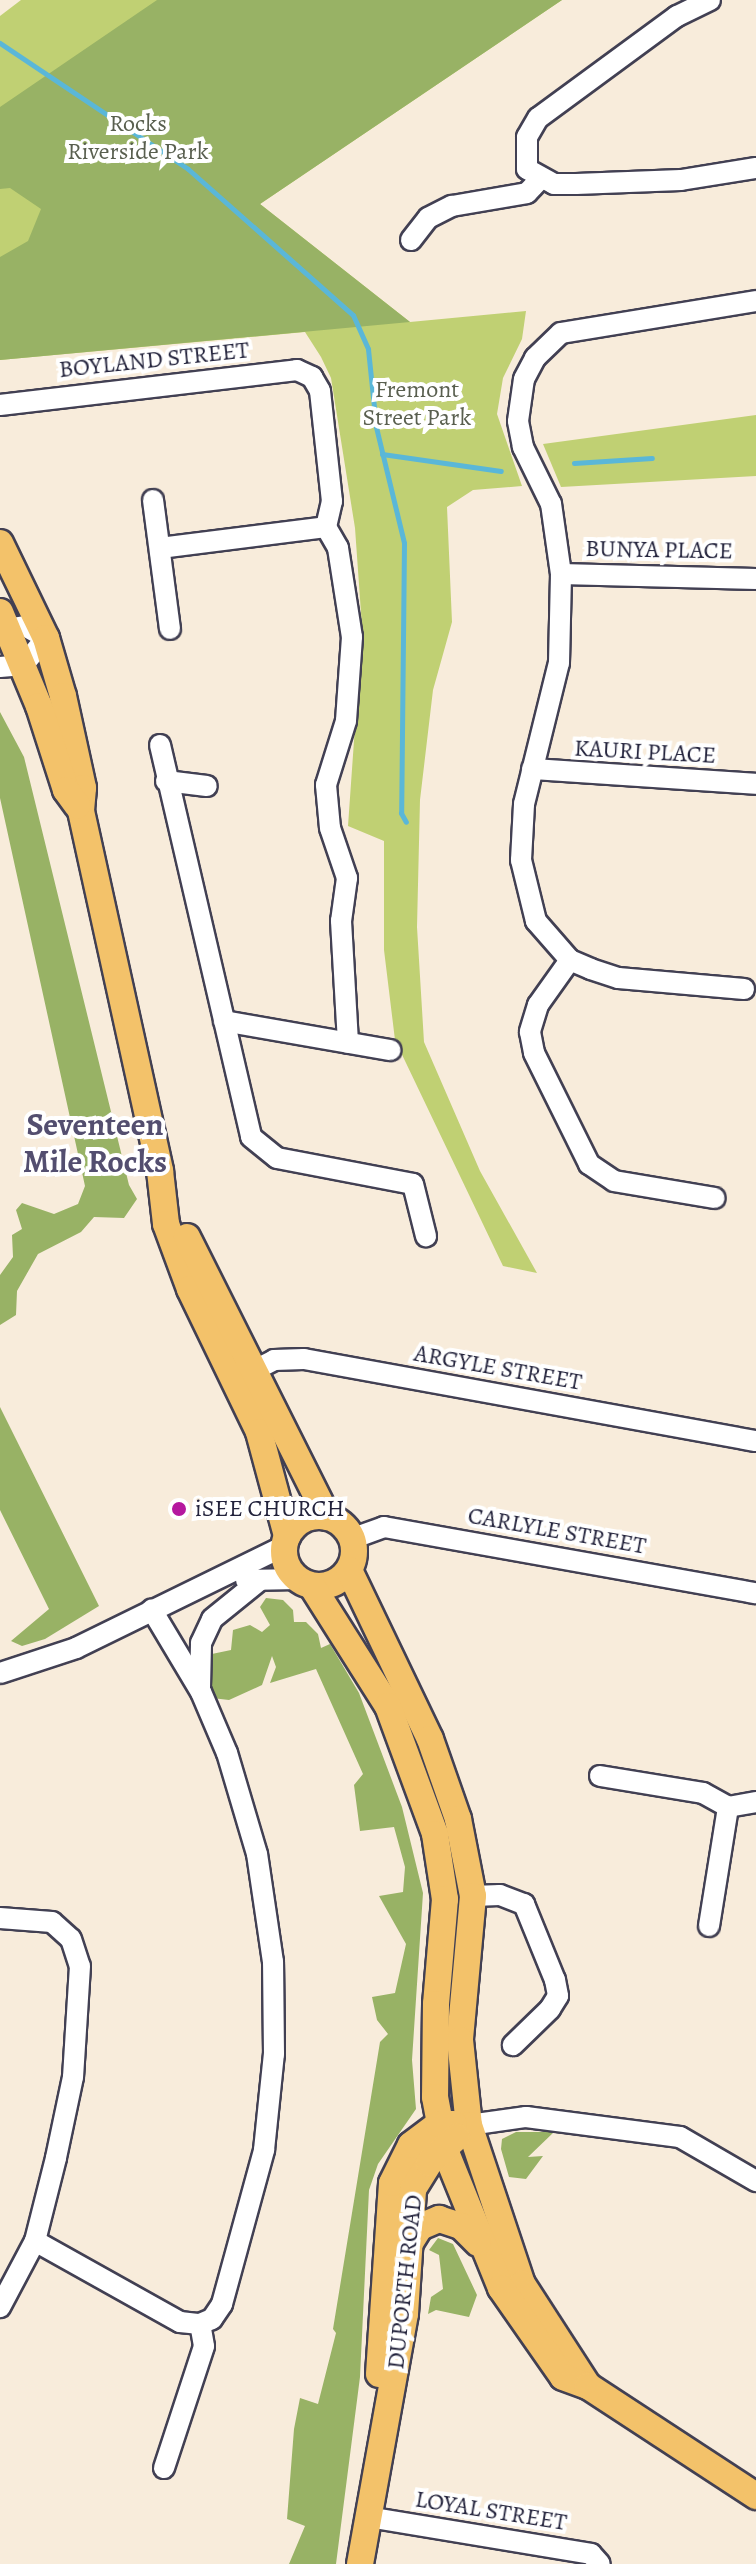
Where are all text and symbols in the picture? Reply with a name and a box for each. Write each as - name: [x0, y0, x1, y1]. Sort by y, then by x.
- park label: Rocks Riverside Park: [67, 110, 209, 166]
- street label: BOYLAND STREET: [58, 336, 250, 384]
- park label: Fremont Street Park: [363, 376, 471, 432]
- street label: BUNYA PLACE: [585, 534, 733, 566]
- street label: KAURI PLACE: [573, 734, 717, 770]
- district label: Seventeen Mile Rocks: [23, 1106, 167, 1181]
- street label: ARGYLE STREET: [412, 1339, 584, 1397]
- place label: iSEE CHURCH: [195, 1495, 345, 1523]
- marker: iSEE CHURCH: [170, 1500, 188, 1518]
- street label: CARLYLE STREET: [466, 1501, 648, 1561]
- street label: DUPORTH ROAD: [382, 2193, 428, 2371]
- street label: LOYAL STREET: [413, 2485, 569, 2537]

